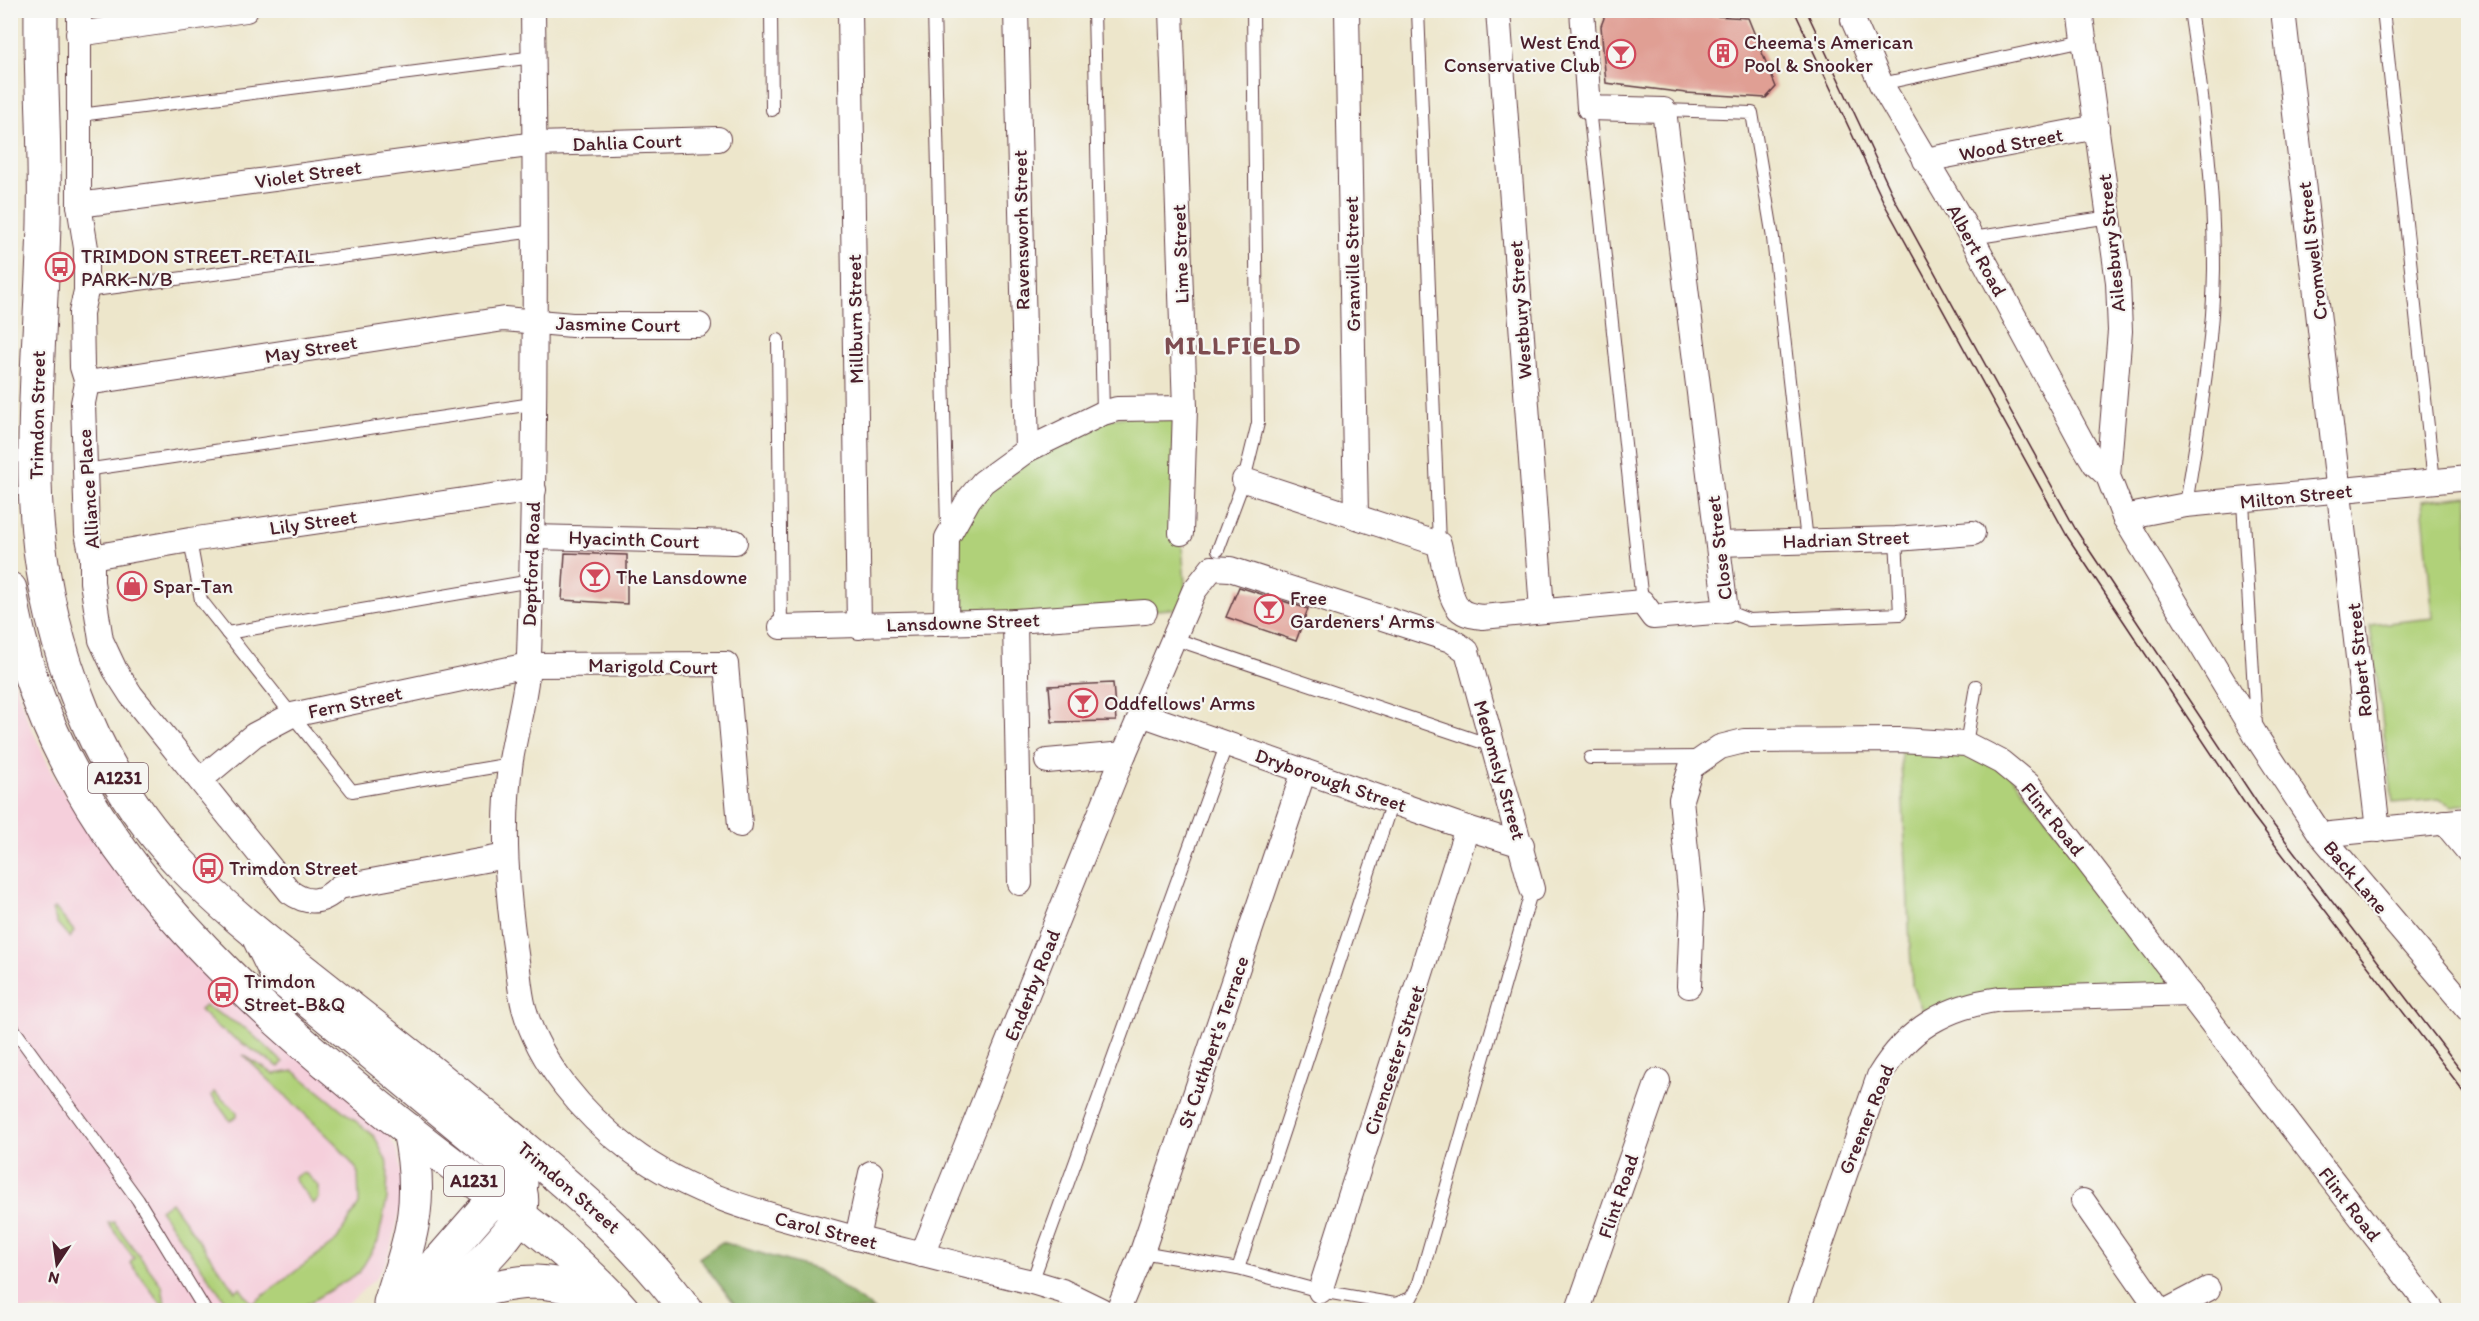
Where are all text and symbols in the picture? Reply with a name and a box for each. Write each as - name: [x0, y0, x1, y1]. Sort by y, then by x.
- place label: West End Conservative Club: [1444, 30, 1600, 77]
- place label: Cheema's American Pool & Snooker: [1744, 30, 1913, 77]
- building icon: Cheema's American Pool & Snooker: [1707, 37, 1739, 69]
- bar icon: West End Conservative Club: [1605, 38, 1637, 70]
- street label: Wood Street: [1957, 122, 2065, 166]
- street label: Dahlia Court: [572, 128, 683, 156]
- street label: Ravensworh Street: [1008, 150, 1034, 310]
- street label: Violet Street: [253, 155, 363, 193]
- street label: Ailesbury Street: [2092, 172, 2130, 313]
- street label: Cromwell Street: [2292, 180, 2332, 322]
- street label: Granville Street: [1339, 195, 1365, 332]
- street label: Albert Road: [1942, 200, 2012, 301]
- street label: Lime Street: [1166, 204, 1194, 304]
- street label: Westbury Street: [1503, 239, 1537, 380]
- place label: TRIMDON STREET-RETAIL PARK-N/B: [81, 244, 314, 291]
- bus stop icon: TRIMDON STREET-RETAIL PARK-N/B: [44, 251, 76, 283]
- street label: Millburn Street: [842, 253, 868, 384]
- street label: Jasmine Court: [555, 311, 681, 337]
- district label: MILLFIELD: [1164, 329, 1302, 361]
- street label: May Street: [263, 330, 359, 368]
- street label: Trimdon Street: [24, 350, 50, 480]
- street label: Alliance Place: [72, 428, 104, 550]
- street label: Milton Street: [2239, 478, 2353, 514]
- street label: Close Street: [1701, 494, 1737, 602]
- street label: Deptford Road: [517, 501, 545, 627]
- street label: Lily Street: [268, 504, 359, 540]
- street label: Hyacinth Court: [568, 525, 700, 553]
- street label: Hadrian Street: [1782, 525, 1910, 553]
- bar icon: The Lansdowne: [579, 561, 611, 593]
- place label: The Lansdowne: [616, 565, 747, 589]
- shop icon: Spar-Tan: [116, 570, 148, 602]
- place label: Spar-Tan: [153, 574, 233, 598]
- place label: Free Gardeners' Arms: [1290, 586, 1435, 633]
- bar icon: Free Gardeners' Arms: [1253, 593, 1285, 625]
- street label: Robert Street: [2341, 602, 2377, 718]
- street label: Lansdowne Street: [886, 607, 1041, 637]
- street label: Marigold Court: [588, 653, 718, 679]
- street label: Fern Street: [306, 680, 405, 724]
- bar icon: Oddfellows' Arms: [1067, 687, 1099, 719]
- place label: Oddfellows' Arms: [1104, 691, 1256, 715]
- street label: Medomsly Street: [1469, 697, 1532, 843]
- street label: Dryborough Street: [1252, 743, 1410, 817]
- road number: A1231: [88, 763, 148, 793]
- street label: Flint Road: [2016, 777, 2090, 861]
- street label: Back Lane: [2318, 835, 2394, 919]
- bus stop icon: Trimdon Street: [192, 852, 224, 884]
- place label: Trimdon Street: [229, 856, 358, 880]
- street label: Enderby Road: [999, 926, 1065, 1044]
- street label: St Cuthbert's Terrace: [1172, 953, 1254, 1131]
- place label: Trimdon Street-B&Q: [244, 969, 345, 1016]
- bus stop icon: Trimdon Street-B&Q: [207, 976, 239, 1008]
- street label: Cirencester Street: [1358, 982, 1430, 1138]
- street label: Greener Road: [1833, 1060, 1899, 1178]
- street label: Trimdon Street: [512, 1136, 626, 1238]
- street label: Flint Road: [1592, 1151, 1644, 1241]
- street label: Flint Road: [2314, 1162, 2386, 1246]
- road number: A1231: [444, 1166, 504, 1196]
- street label: Carol Street: [772, 1206, 880, 1254]
- north arrow: [27, 1234, 87, 1294]
- text: N: [46, 1268, 61, 1289]

